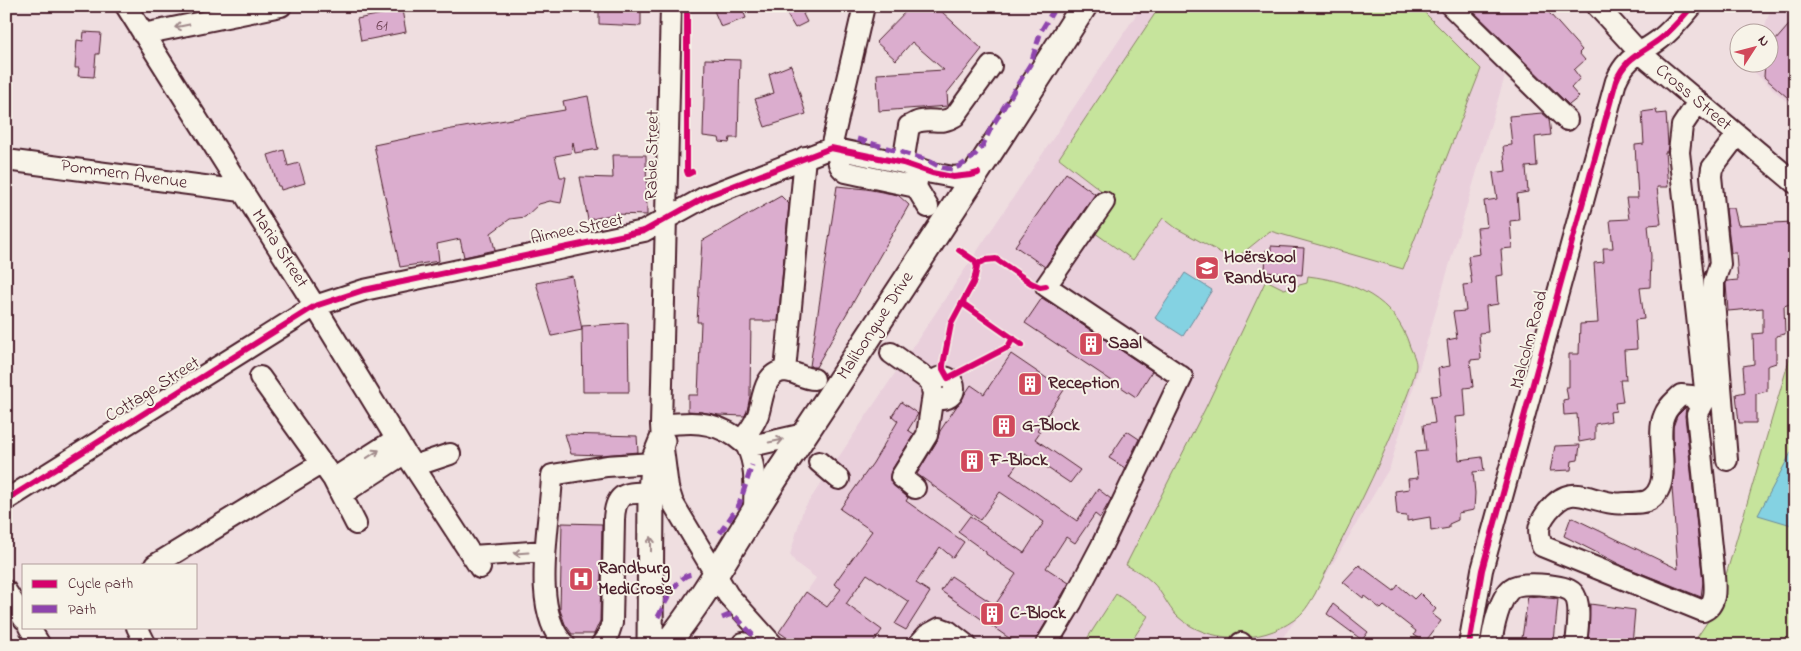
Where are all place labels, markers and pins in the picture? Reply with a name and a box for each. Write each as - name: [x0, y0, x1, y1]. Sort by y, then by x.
- place label: Hoërskool Randburg: [1224, 245, 1296, 293]
- school or university icon: Hoërskool Randburg: [1194, 255, 1220, 281]
- building icon: Saal: [1078, 331, 1104, 357]
- place label: Saal: [1108, 331, 1142, 357]
- building icon: Reception: [1017, 371, 1043, 397]
- place label: Reception: [1048, 371, 1120, 397]
- building icon: G-Block: [991, 413, 1017, 439]
- place label: G-Block: [1022, 413, 1080, 439]
- building icon: F-Block: [959, 448, 985, 474]
- place label: F-Block: [989, 448, 1049, 474]
- place label: Randburg MediCross: [598, 556, 674, 603]
- hospital icon: Randburg MediCross: [568, 566, 594, 592]
- building icon: C-Block: [979, 601, 1005, 627]
- place label: C-Block: [1010, 601, 1067, 627]

